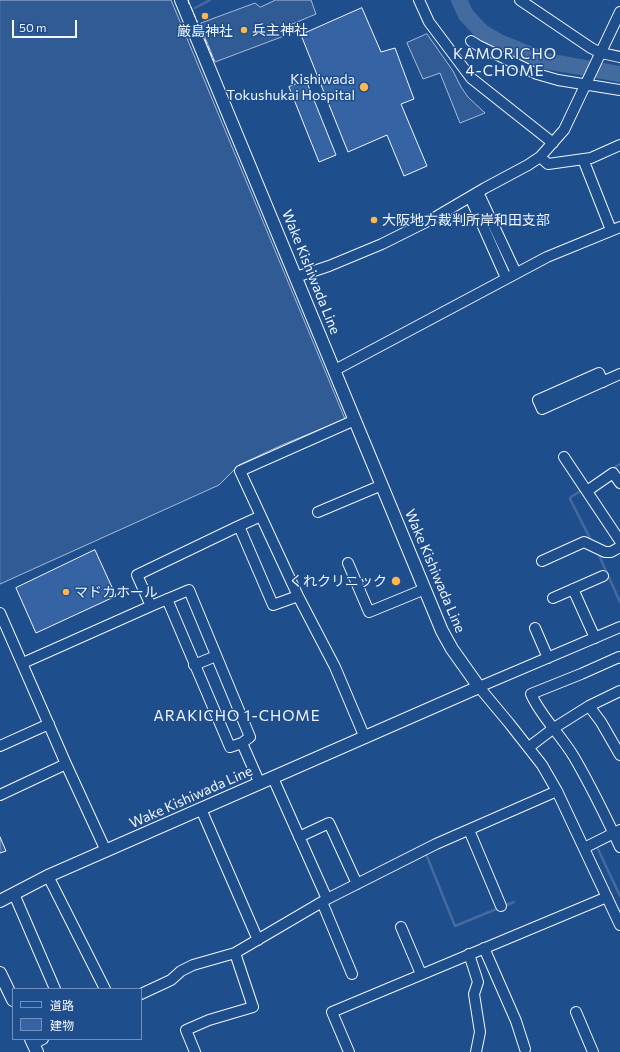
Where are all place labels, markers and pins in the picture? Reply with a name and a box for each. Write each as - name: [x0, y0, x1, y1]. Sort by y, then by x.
- marker: 厳島神社: [200, 11, 210, 21]
- place label: 兵主神社: [252, 22, 308, 38]
- place label: 厳島神社: [177, 23, 233, 39]
- marker: 兵主神社: [239, 25, 249, 35]
- place label: Kishiwada Tokushukai Hospital: [226, 71, 355, 104]
- marker: Kishiwada Tokushukai Hospital: [358, 81, 370, 93]
- place label: 大阪地方裁判所岸和田支部: [382, 212, 550, 228]
- marker: 大阪地方裁判所岸和田支部: [369, 215, 379, 225]
- place label: くれクリニック: [289, 573, 387, 589]
- marker: くれクリニック: [390, 575, 402, 587]
- place label: マドカホール: [74, 584, 158, 600]
- marker: マドカホール: [61, 587, 71, 597]

